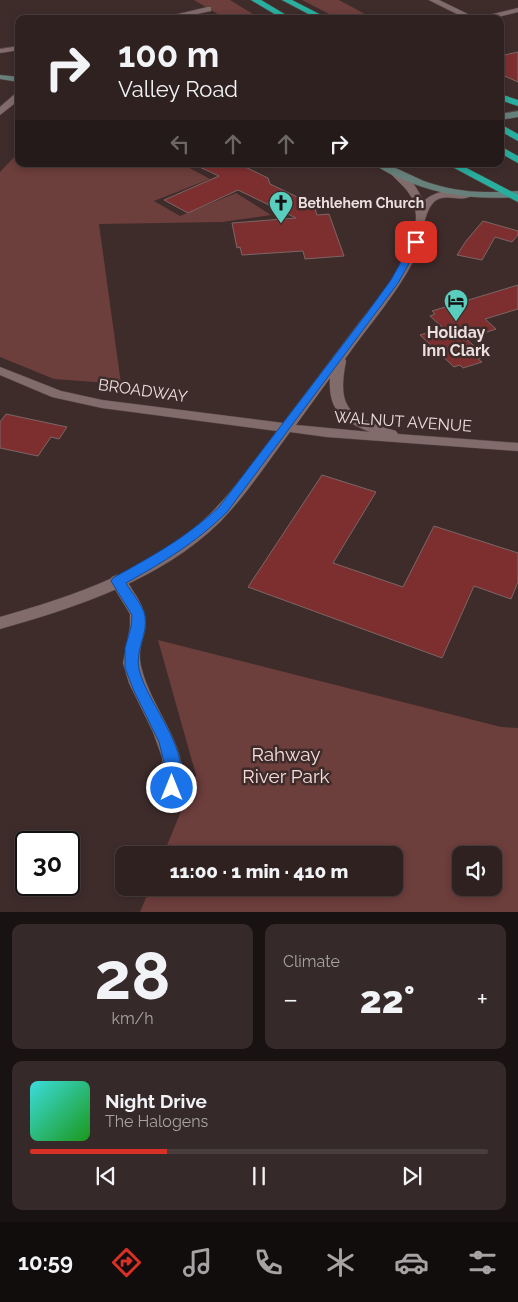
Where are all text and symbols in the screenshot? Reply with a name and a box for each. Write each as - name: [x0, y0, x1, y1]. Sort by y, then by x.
- text: 100 m: [118, 34, 219, 75]
- icon: right: [35, 35, 100, 100]
- text: Valley Road: [118, 76, 238, 102]
- icon: left: [166, 130, 194, 158]
- icon: ahead: [219, 130, 247, 158]
- icon: ahead: [272, 130, 300, 158]
- icon: right: [325, 130, 353, 158]
- church icon: Bethlehem Church: [268, 190, 294, 224]
- place label: Bethlehem Church: [298, 195, 424, 211]
- pin: [395, 221, 437, 263]
- icon: arrive: [402, 228, 430, 256]
- hotel icon: Holiday Inn Clark: [443, 288, 469, 322]
- place label: Holiday Inn Clark: [422, 323, 490, 360]
- street label: BROADWAY: [97, 375, 190, 406]
- street label: WALNUT AVENUE: [334, 407, 473, 436]
- park label: Rahway River Park: [242, 743, 330, 787]
- position arrow: [145, 761, 197, 813]
- speed limit sign: 30: [15, 831, 80, 896]
- map controls: [452, 846, 502, 896]
- button: sound: [452, 846, 502, 896]
- text: 11:00 · 1 min · 410 m: [170, 860, 348, 882]
- text: 28: [95, 938, 170, 1014]
- text: Climate: [283, 952, 340, 971]
- text: 22°: [360, 977, 415, 1022]
- text: −: [283, 983, 298, 1016]
- text: +: [476, 983, 488, 1016]
- text: km/h: [111, 1009, 154, 1028]
- text: Night Drive: [105, 1090, 207, 1112]
- text: The Halogens: [105, 1112, 208, 1131]
- icon: previous: [92, 1162, 120, 1190]
- icon: pause: [245, 1162, 273, 1190]
- icon: next: [398, 1162, 426, 1190]
- icon: directions: [109, 1245, 144, 1280]
- icon: music: [180, 1245, 215, 1280]
- icon: phone: [251, 1245, 286, 1280]
- icon: climate: [323, 1245, 358, 1280]
- icon: car: [394, 1245, 429, 1280]
- icon: filters: [465, 1245, 500, 1280]
- text: 10:59: [18, 1249, 73, 1275]

